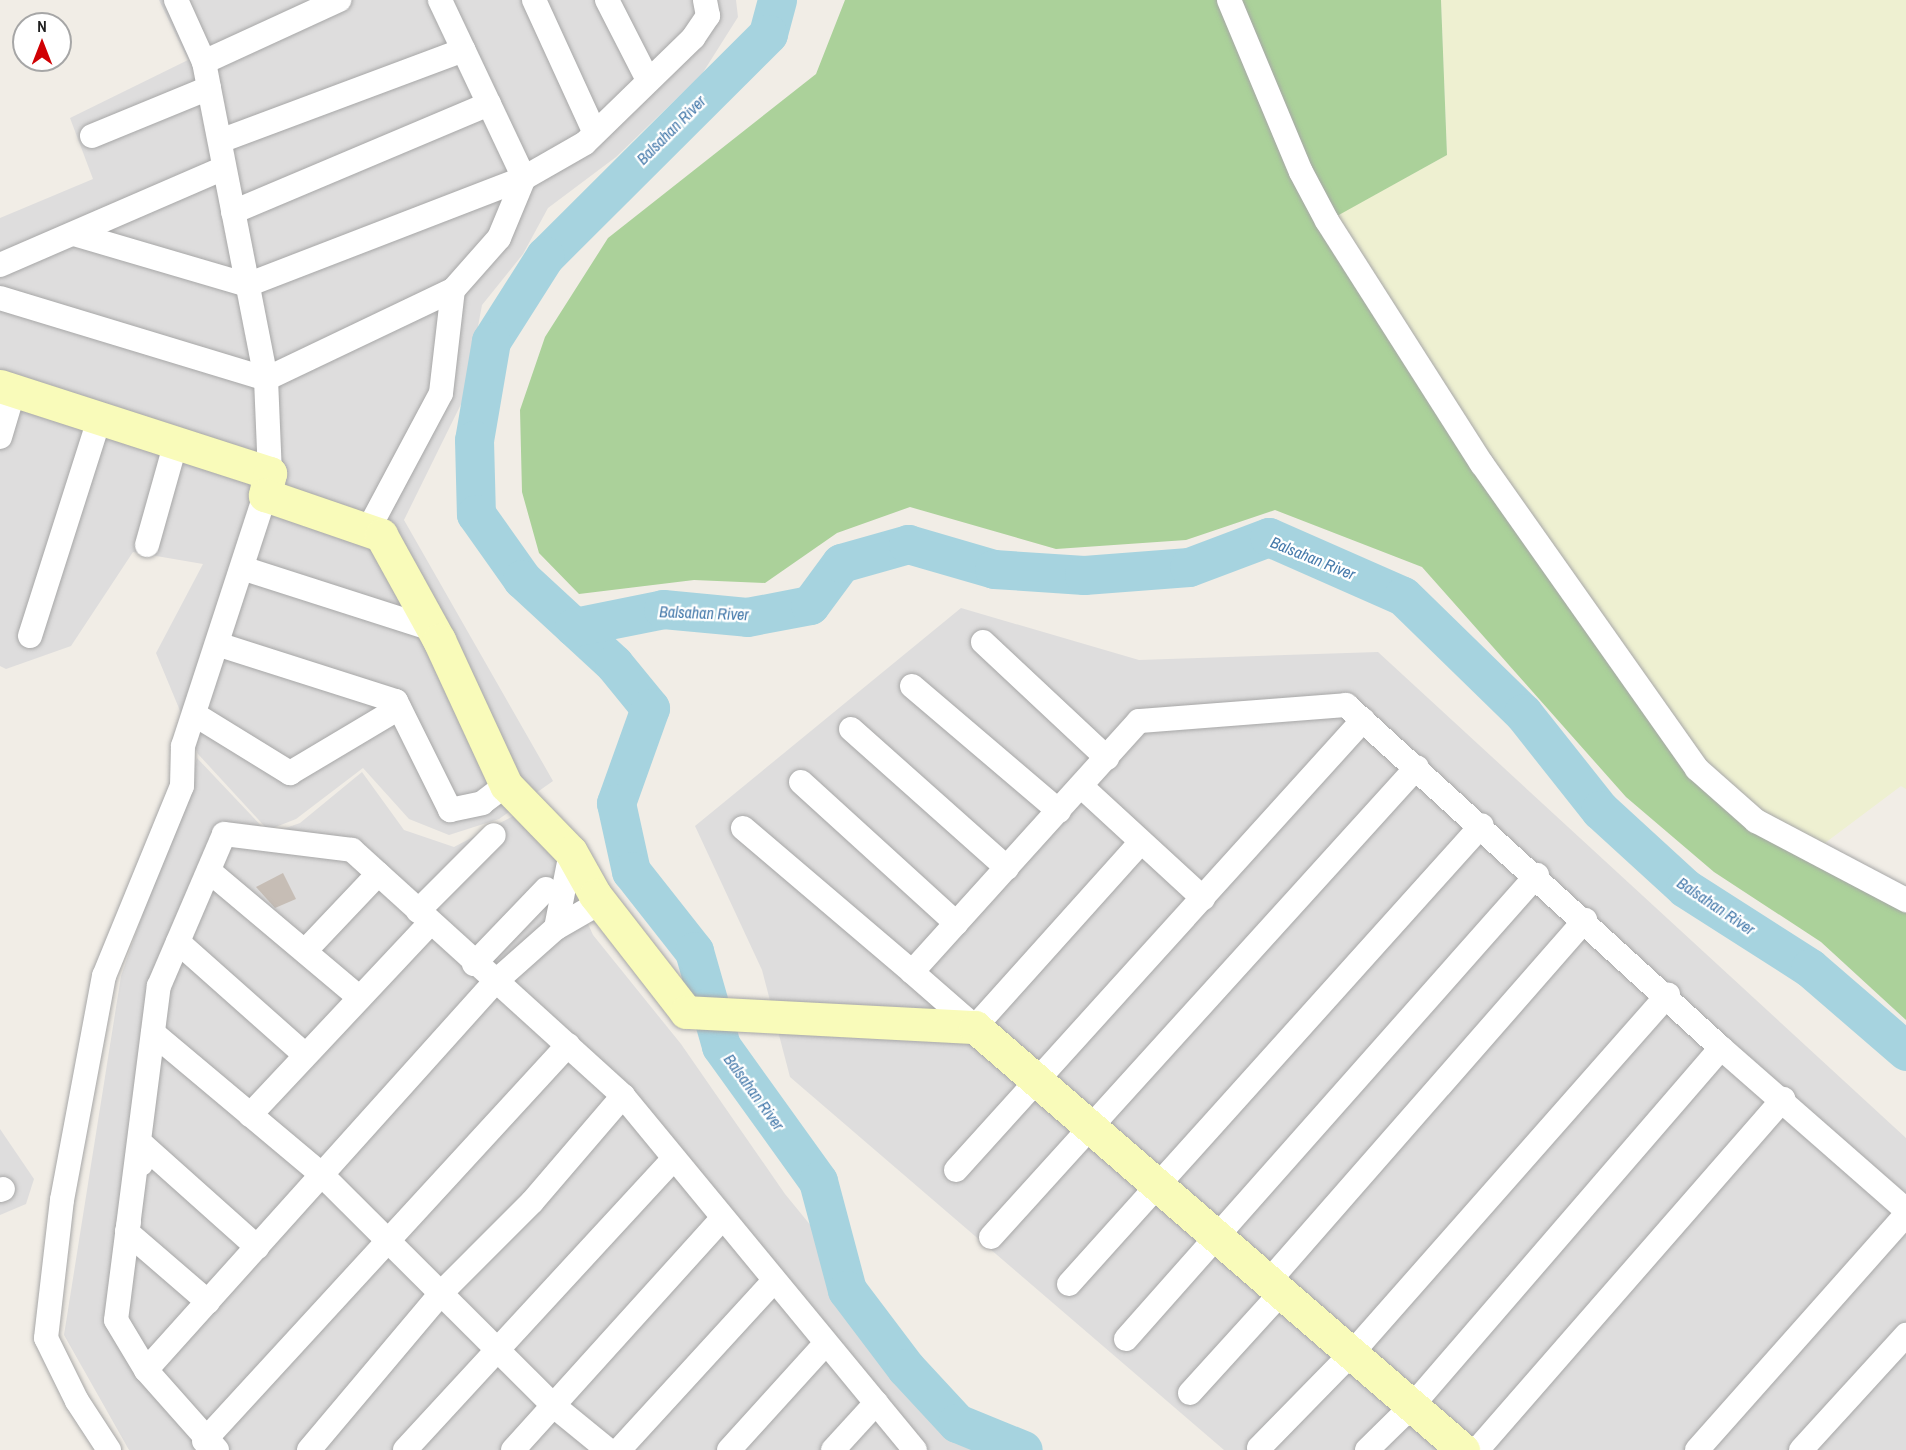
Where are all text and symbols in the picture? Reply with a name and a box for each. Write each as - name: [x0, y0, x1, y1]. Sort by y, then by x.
- north arrow: [12, 12, 72, 72]
- text: N: [37, 15, 47, 37]
- water label: Balsahan River: [632, 91, 710, 169]
- water label: Balsahan River: [1268, 532, 1358, 584]
- water label: Balsahan River: [659, 602, 749, 624]
- water label: Balsahan River: [1673, 873, 1759, 939]
- water label: Balsahan River: [720, 1050, 788, 1134]

